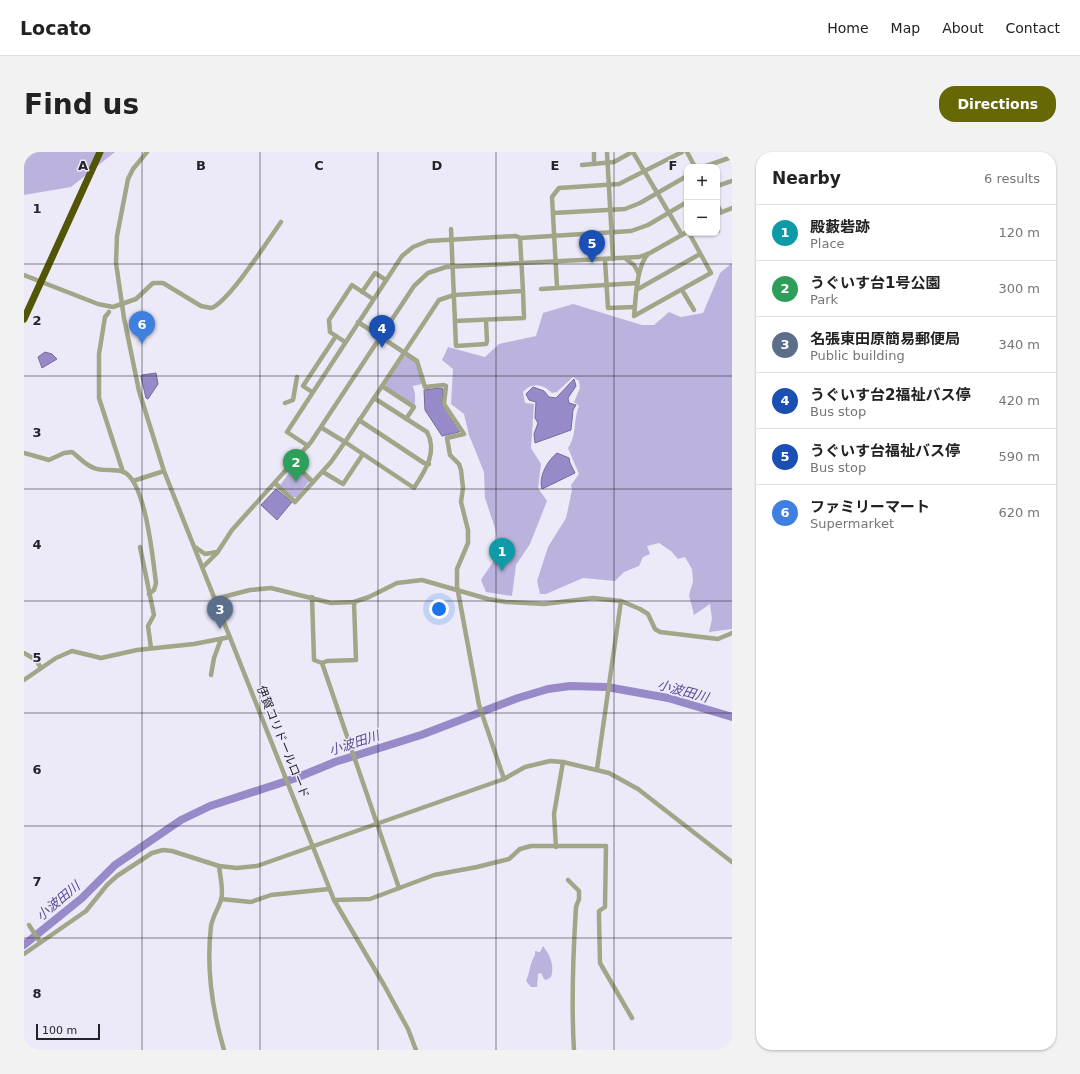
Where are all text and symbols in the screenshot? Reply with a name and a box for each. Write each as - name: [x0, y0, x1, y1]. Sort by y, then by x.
- text: Locato: [20, 17, 91, 39]
- text: Home: [827, 20, 869, 36]
- text: Map: [891, 20, 920, 36]
- text: About: [942, 20, 984, 36]
- text: Contact: [1006, 20, 1060, 36]
- button: Directions: [939, 86, 1056, 122]
- text: Find us: [24, 88, 139, 121]
- text: A: [78, 158, 88, 173]
- text: B: [196, 158, 206, 173]
- text: C: [314, 158, 324, 173]
- text: D: [432, 158, 443, 173]
- text: E: [551, 158, 559, 173]
- text: F: [669, 158, 677, 173]
- map controls: [684, 164, 720, 236]
- button: +: [684, 164, 720, 200]
- text: Nearby: [772, 168, 841, 188]
- text: 6 results: [984, 171, 1040, 186]
- button: −: [684, 200, 720, 236]
- text: 1: [32, 201, 42, 216]
- text: 殿藪砦跡: [810, 218, 870, 236]
- text: 1: [780, 225, 790, 240]
- text: 120 m: [998, 225, 1040, 240]
- pin: 5: [579, 230, 605, 263]
- text: Place: [810, 236, 845, 251]
- text: うぐいす台1号公園: [810, 274, 940, 292]
- text: 2: [780, 281, 790, 296]
- text: 300 m: [998, 281, 1040, 296]
- text: Park: [810, 292, 838, 307]
- pin: 6: [129, 311, 155, 344]
- text: 2: [32, 313, 42, 328]
- pin: 4: [369, 315, 395, 348]
- text: 名張東田原簡易郵便局: [810, 330, 960, 348]
- text: 3: [780, 337, 790, 352]
- text: 340 m: [998, 337, 1040, 352]
- text: Public building: [810, 348, 905, 363]
- text: うぐいす台2福祉バス停: [810, 386, 970, 404]
- text: 4: [780, 393, 790, 408]
- text: 420 m: [998, 393, 1040, 408]
- text: Bus stop: [810, 404, 866, 419]
- text: 3: [32, 425, 42, 440]
- text: うぐいす台福祉バス停: [810, 442, 960, 460]
- pin: 2: [283, 449, 309, 482]
- text: 5: [780, 449, 790, 464]
- text: 590 m: [998, 449, 1040, 464]
- text: Bus stop: [810, 460, 866, 475]
- text: ファミリーマート: [810, 498, 930, 516]
- text: 6: [780, 505, 790, 520]
- text: 620 m: [998, 505, 1040, 520]
- text: Supermarket: [810, 516, 894, 531]
- text: 4: [32, 537, 42, 552]
- pin: 1: [489, 538, 515, 571]
- pin: 3: [207, 596, 233, 629]
- your location: [429, 599, 449, 619]
- text: 5: [32, 650, 42, 665]
- water label: 小波田川: [656, 677, 712, 705]
- street label: 伊賀コリドールロード: [254, 684, 312, 800]
- water label: 小波田川: [327, 727, 383, 758]
- text: 6: [32, 762, 42, 777]
- text: 7: [32, 874, 42, 889]
- water label: 小波田川: [33, 877, 84, 923]
- text: 8: [32, 986, 42, 1001]
- scale bar: [36, 1022, 100, 1041]
- text: 100 m: [42, 1024, 77, 1037]

